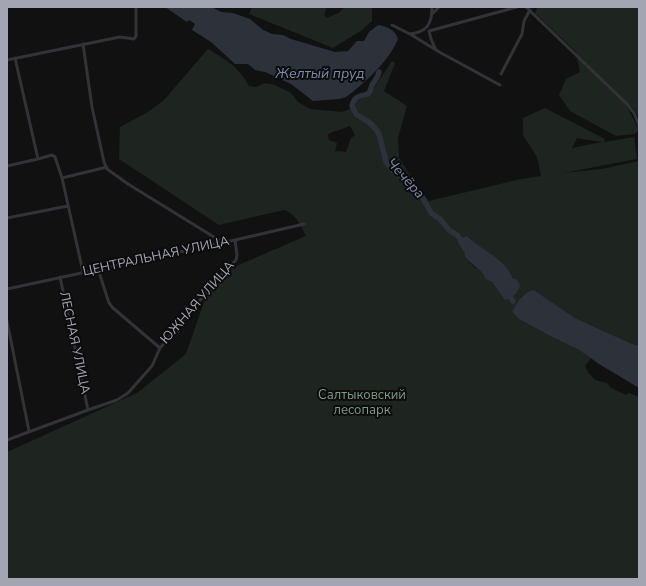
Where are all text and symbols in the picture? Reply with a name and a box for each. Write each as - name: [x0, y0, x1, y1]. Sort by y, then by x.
- water label: Желтый пруд: [275, 67, 365, 83]
- water label: Чечёра: [383, 155, 427, 203]
- street label: ЦЕНТРАЛЬНАЯ УЛИЦА: [81, 234, 231, 280]
- street label: ЮЖНАЯ УЛИЦА: [158, 258, 238, 348]
- street label: ЛЕСНАЯ УЛИЦА: [55, 290, 93, 396]
- park label: Салтыковский лесопарк: [318, 388, 406, 419]

